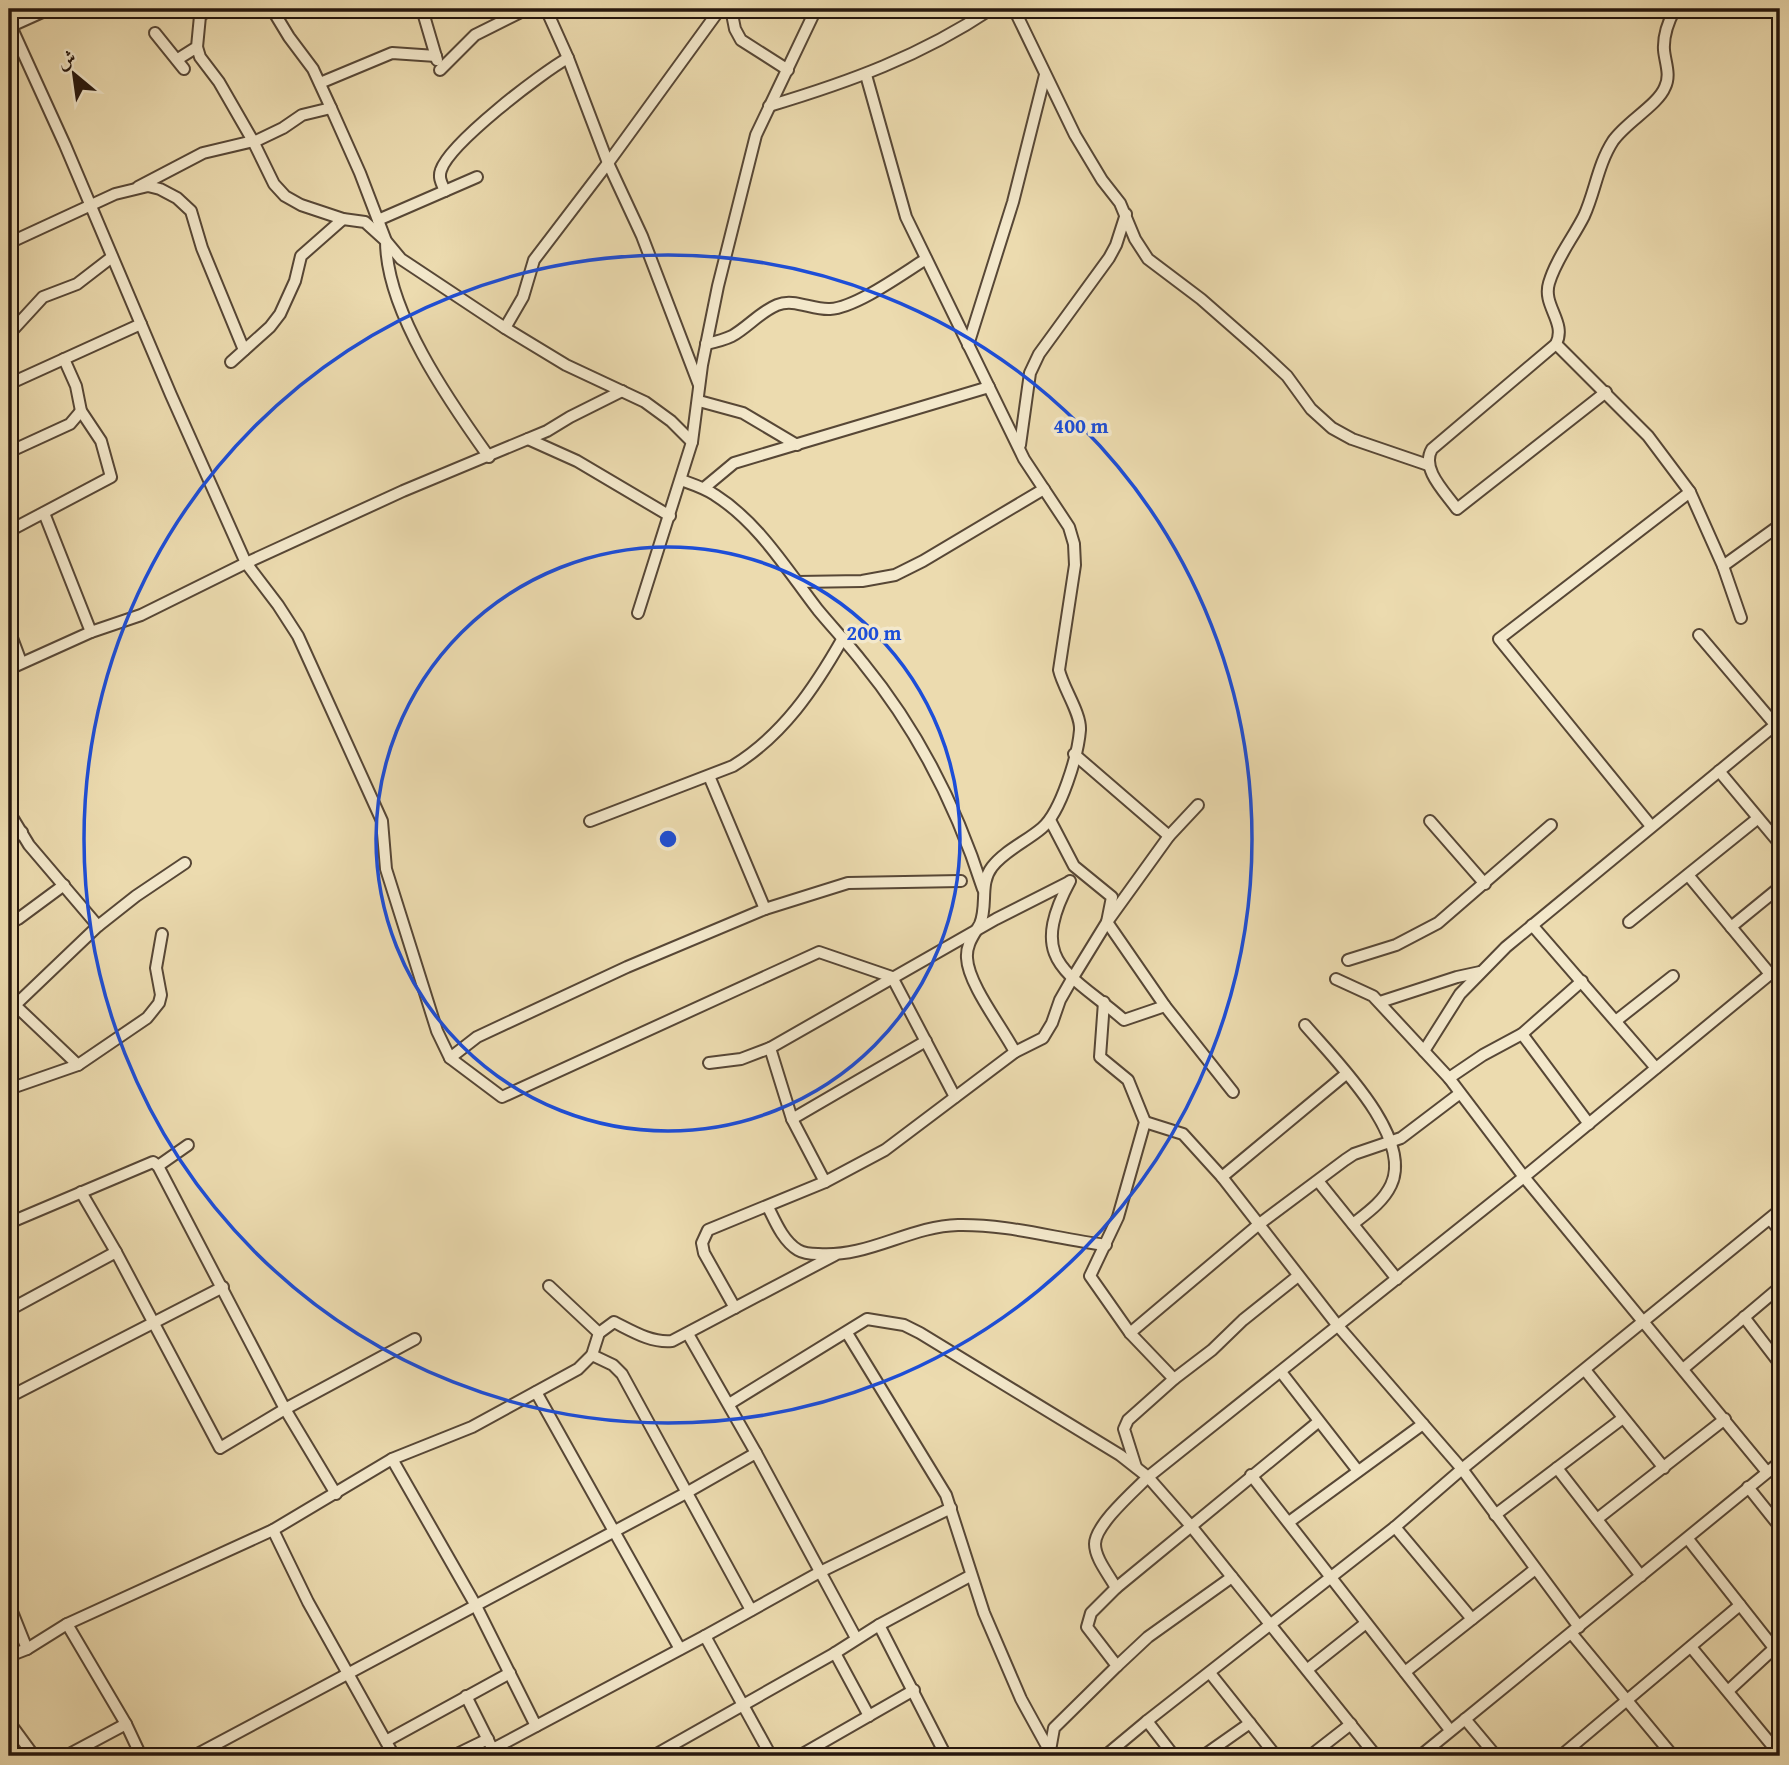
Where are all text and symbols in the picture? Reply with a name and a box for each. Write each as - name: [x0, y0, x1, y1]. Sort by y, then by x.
- north arrow: [38, 38, 108, 108]
- text: ش: [51, 42, 81, 76]
- text: 400 m: [1053, 410, 1109, 441]
- text: 200 m: [846, 617, 902, 648]
- centre of rings: [656, 827, 680, 851]

